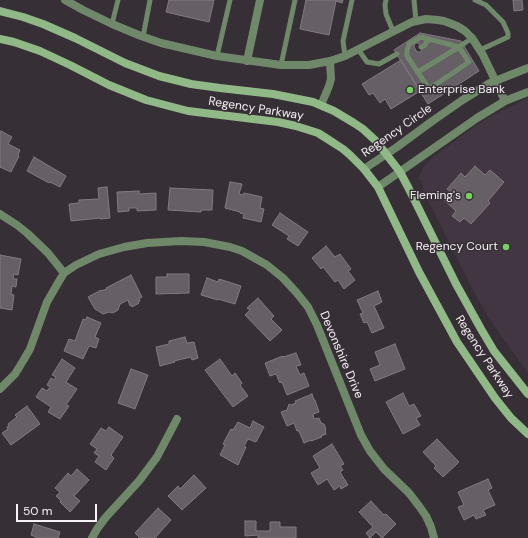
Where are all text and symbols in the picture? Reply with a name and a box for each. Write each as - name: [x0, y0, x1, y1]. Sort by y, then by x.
- place label: Enterprise Bank: [418, 83, 505, 97]
- marker: Enterprise Bank: [405, 85, 415, 95]
- street label: Regency Parkway: [207, 94, 305, 124]
- street label: Regency Circle: [359, 101, 435, 161]
- place label: Fleming's: [410, 189, 461, 203]
- marker: Fleming's: [464, 191, 474, 201]
- place label: Regency Court: [416, 240, 498, 254]
- marker: Regency Court: [501, 242, 511, 252]
- street label: Devonshire Drive: [316, 309, 366, 401]
- street label: Regency Parkway: [452, 313, 516, 401]
- scale bar: [18, 496, 99, 522]
- text: 50 m: [23, 503, 52, 519]

